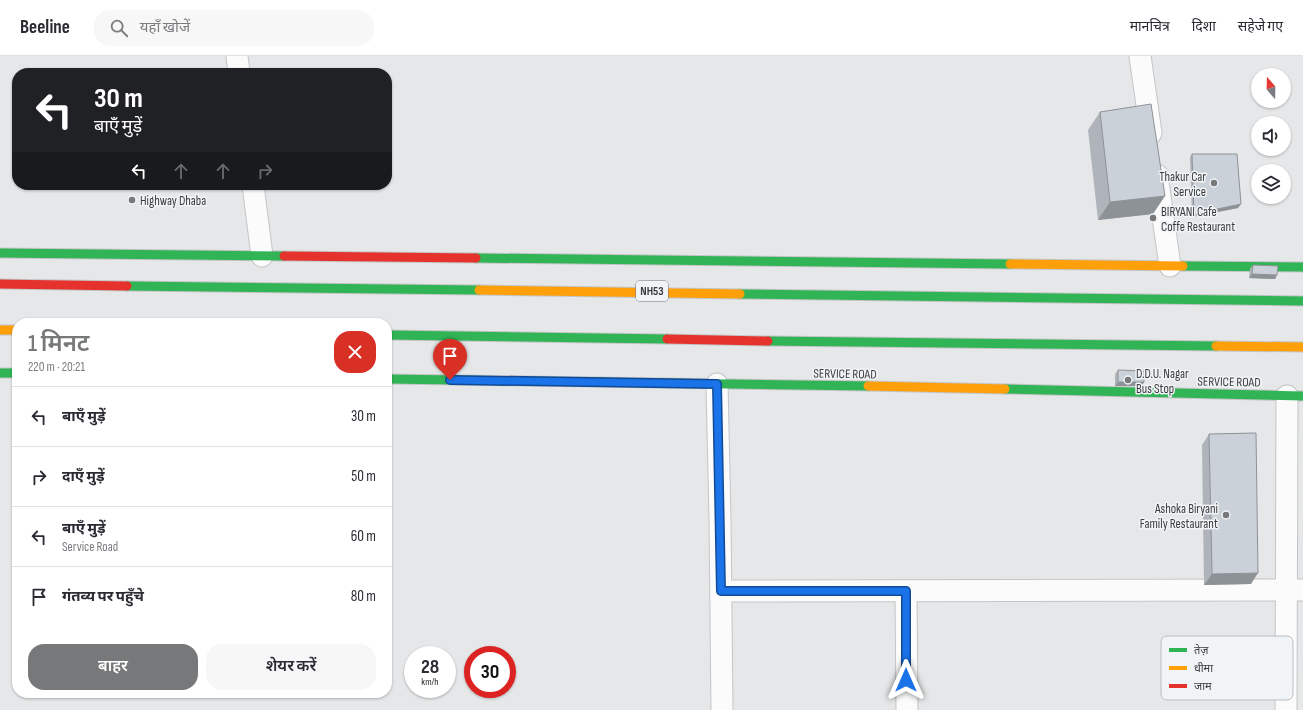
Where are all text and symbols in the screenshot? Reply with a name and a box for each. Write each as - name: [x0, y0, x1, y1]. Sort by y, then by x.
- search box: [94, 10, 374, 46]
- text: Beeline: [20, 16, 70, 39]
- icon: search: [108, 17, 130, 39]
- text: यहाँ खोजें: [140, 18, 190, 37]
- text: मानचित्र: [1130, 18, 1170, 35]
- text: दिशा: [1192, 18, 1216, 35]
- text: सहेजे गए: [1238, 18, 1283, 35]
- north arrow: [1251, 68, 1291, 108]
- map controls: [1251, 68, 1291, 204]
- text: 30 m: [94, 82, 143, 115]
- icon: left: [28, 84, 80, 136]
- text: बाएँ मुड़ें: [94, 116, 142, 137]
- button: sound: [1251, 116, 1291, 156]
- icon: left: [128, 160, 150, 182]
- icon: ahead: [170, 160, 192, 182]
- icon: ahead: [212, 160, 234, 182]
- icon: right: [254, 160, 276, 182]
- button: layers: [1251, 164, 1291, 204]
- place label: Thakur Car Service: [1159, 169, 1206, 200]
- marker: Thakur Car Service: [1209, 178, 1219, 188]
- place label: Highway Dhaba: [140, 193, 206, 209]
- marker: Highway Dhaba: [127, 195, 137, 205]
- place label: BIRYANI Cafe Coffe Restaurant: [1161, 204, 1235, 235]
- marker: BIRYANI Cafe Coffe Restaurant: [1148, 213, 1158, 223]
- road number: NH53: [636, 281, 668, 301]
- text: 1 मिनट: [28, 329, 89, 358]
- button: close: [334, 331, 376, 373]
- pin: [433, 339, 467, 380]
- icon: arrive: [439, 345, 461, 367]
- text: 220 m · 20:21: [28, 359, 85, 375]
- street label: SERVICE ROAD: [813, 365, 877, 383]
- place label: D.D.U. Nagar Bus Stop: [1136, 366, 1189, 397]
- street label: SERVICE ROAD: [1197, 373, 1261, 391]
- marker: D.D.U. Nagar Bus Stop: [1123, 375, 1133, 385]
- icon: left: [28, 406, 50, 428]
- text: बाएँ मुड़ें: [62, 407, 105, 426]
- text: 30 m: [351, 407, 376, 426]
- icon: right: [28, 466, 50, 488]
- text: दाएँ मुड़ें: [62, 467, 105, 486]
- text: 50 m: [351, 467, 376, 486]
- place label: Ashoka Biryani Family Restaurant: [1140, 501, 1218, 532]
- marker: Ashoka Biryani Family Restaurant: [1221, 510, 1231, 520]
- text: बाएँ मुड़ें: [62, 519, 105, 538]
- icon: left: [28, 526, 50, 548]
- text: 60 m: [351, 527, 376, 546]
- text: Service Road: [62, 539, 118, 555]
- icon: arrive: [28, 586, 50, 608]
- text: गंतव्य पर पहुँचे: [62, 587, 144, 606]
- text: 80 m: [351, 587, 376, 606]
- legend: [1161, 636, 1293, 700]
- button: बाहर: [28, 644, 198, 690]
- button: शेयर करें: [206, 644, 376, 690]
- text: तेज़: [1194, 644, 1209, 657]
- speed limit sign: 30: [464, 646, 516, 698]
- text: 28: [421, 655, 439, 679]
- position arrow: [885, 659, 927, 701]
- text: धीमा: [1194, 662, 1213, 675]
- text: km/h: [421, 676, 439, 688]
- text: जाम: [1194, 680, 1212, 693]

